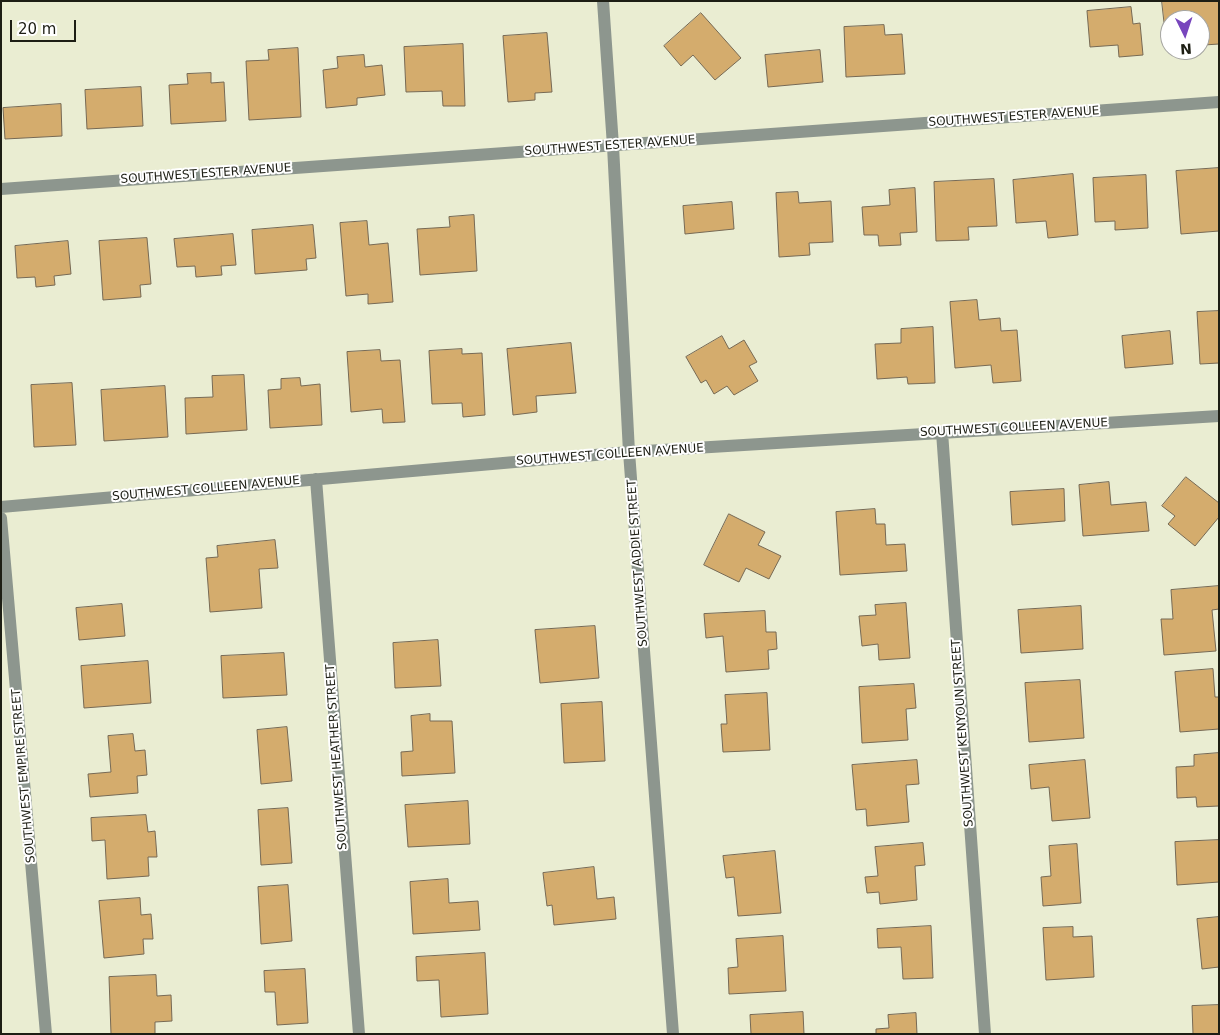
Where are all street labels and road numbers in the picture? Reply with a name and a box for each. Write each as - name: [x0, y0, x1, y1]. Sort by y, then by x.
- street label: SOUTHWEST ESTER AVENUE: [928, 104, 1100, 130]
- street label: SOUTHWEST ESTER AVENUE: [524, 133, 696, 159]
- street label: SOUTHWEST ESTER AVENUE: [120, 161, 292, 187]
- street label: SOUTHWEST COLLEEN AVENUE: [920, 416, 1108, 440]
- street label: SOUTHWEST COLLEEN AVENUE: [516, 441, 704, 469]
- street label: SOUTHWEST COLLEEN AVENUE: [112, 474, 300, 504]
- street label: SOUTHWEST ADDIE STREET: [625, 479, 651, 647]
- street label: SOUTHWEST KENYOUN STREET: [949, 639, 977, 827]
- street label: SOUTHWEST HEATHER STREET: [323, 664, 351, 850]
- street label: SOUTHWEST EMPIRE STREET: [9, 688, 39, 864]

